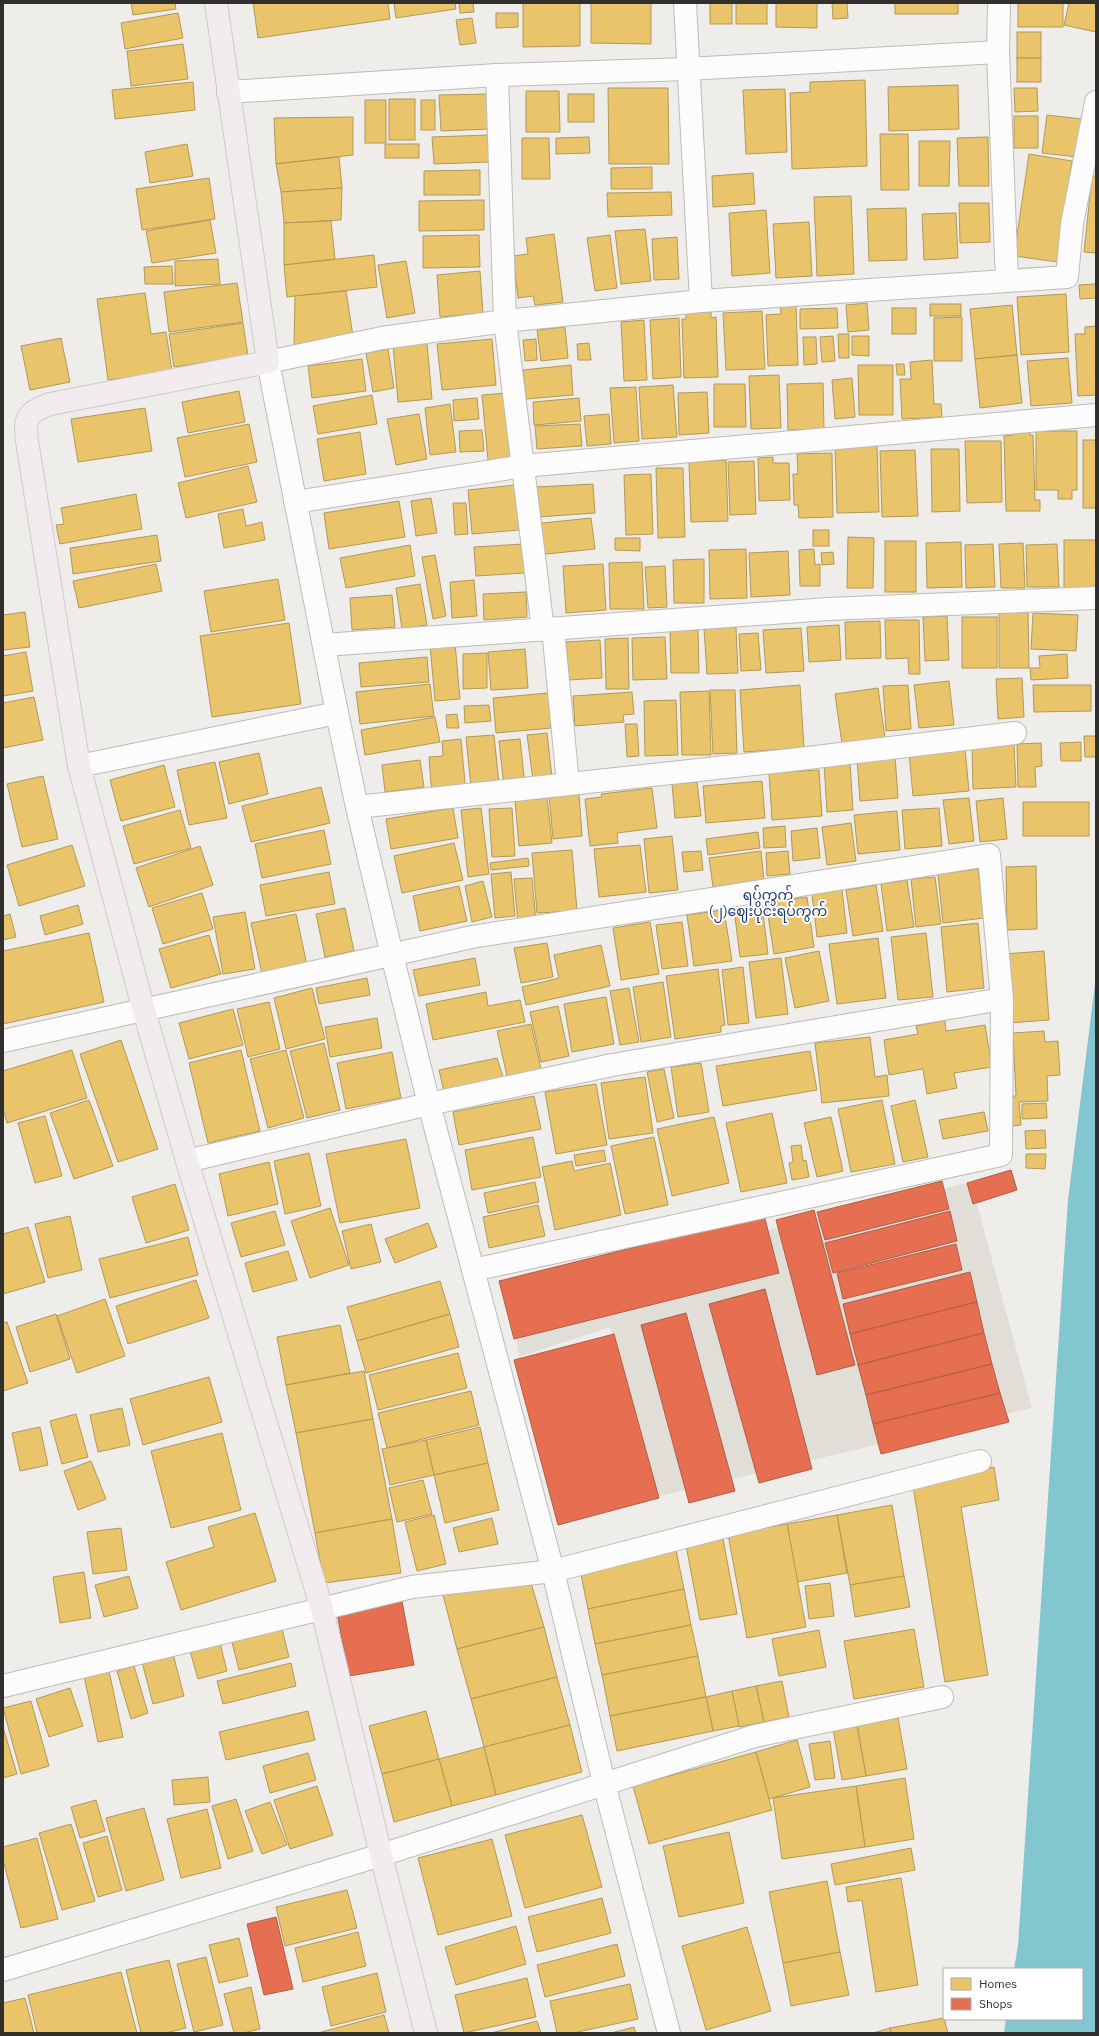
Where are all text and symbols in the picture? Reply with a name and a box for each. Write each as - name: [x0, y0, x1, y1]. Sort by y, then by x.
- district label: ရပ်ကွက် (၂)ဈေးပိုင်းရပ်ကွက်: [709, 885, 827, 923]
- legend: [943, 1968, 1083, 2020]
- text: Homes: [979, 1976, 1017, 1991]
- text: Shops: [979, 1996, 1012, 2011]

